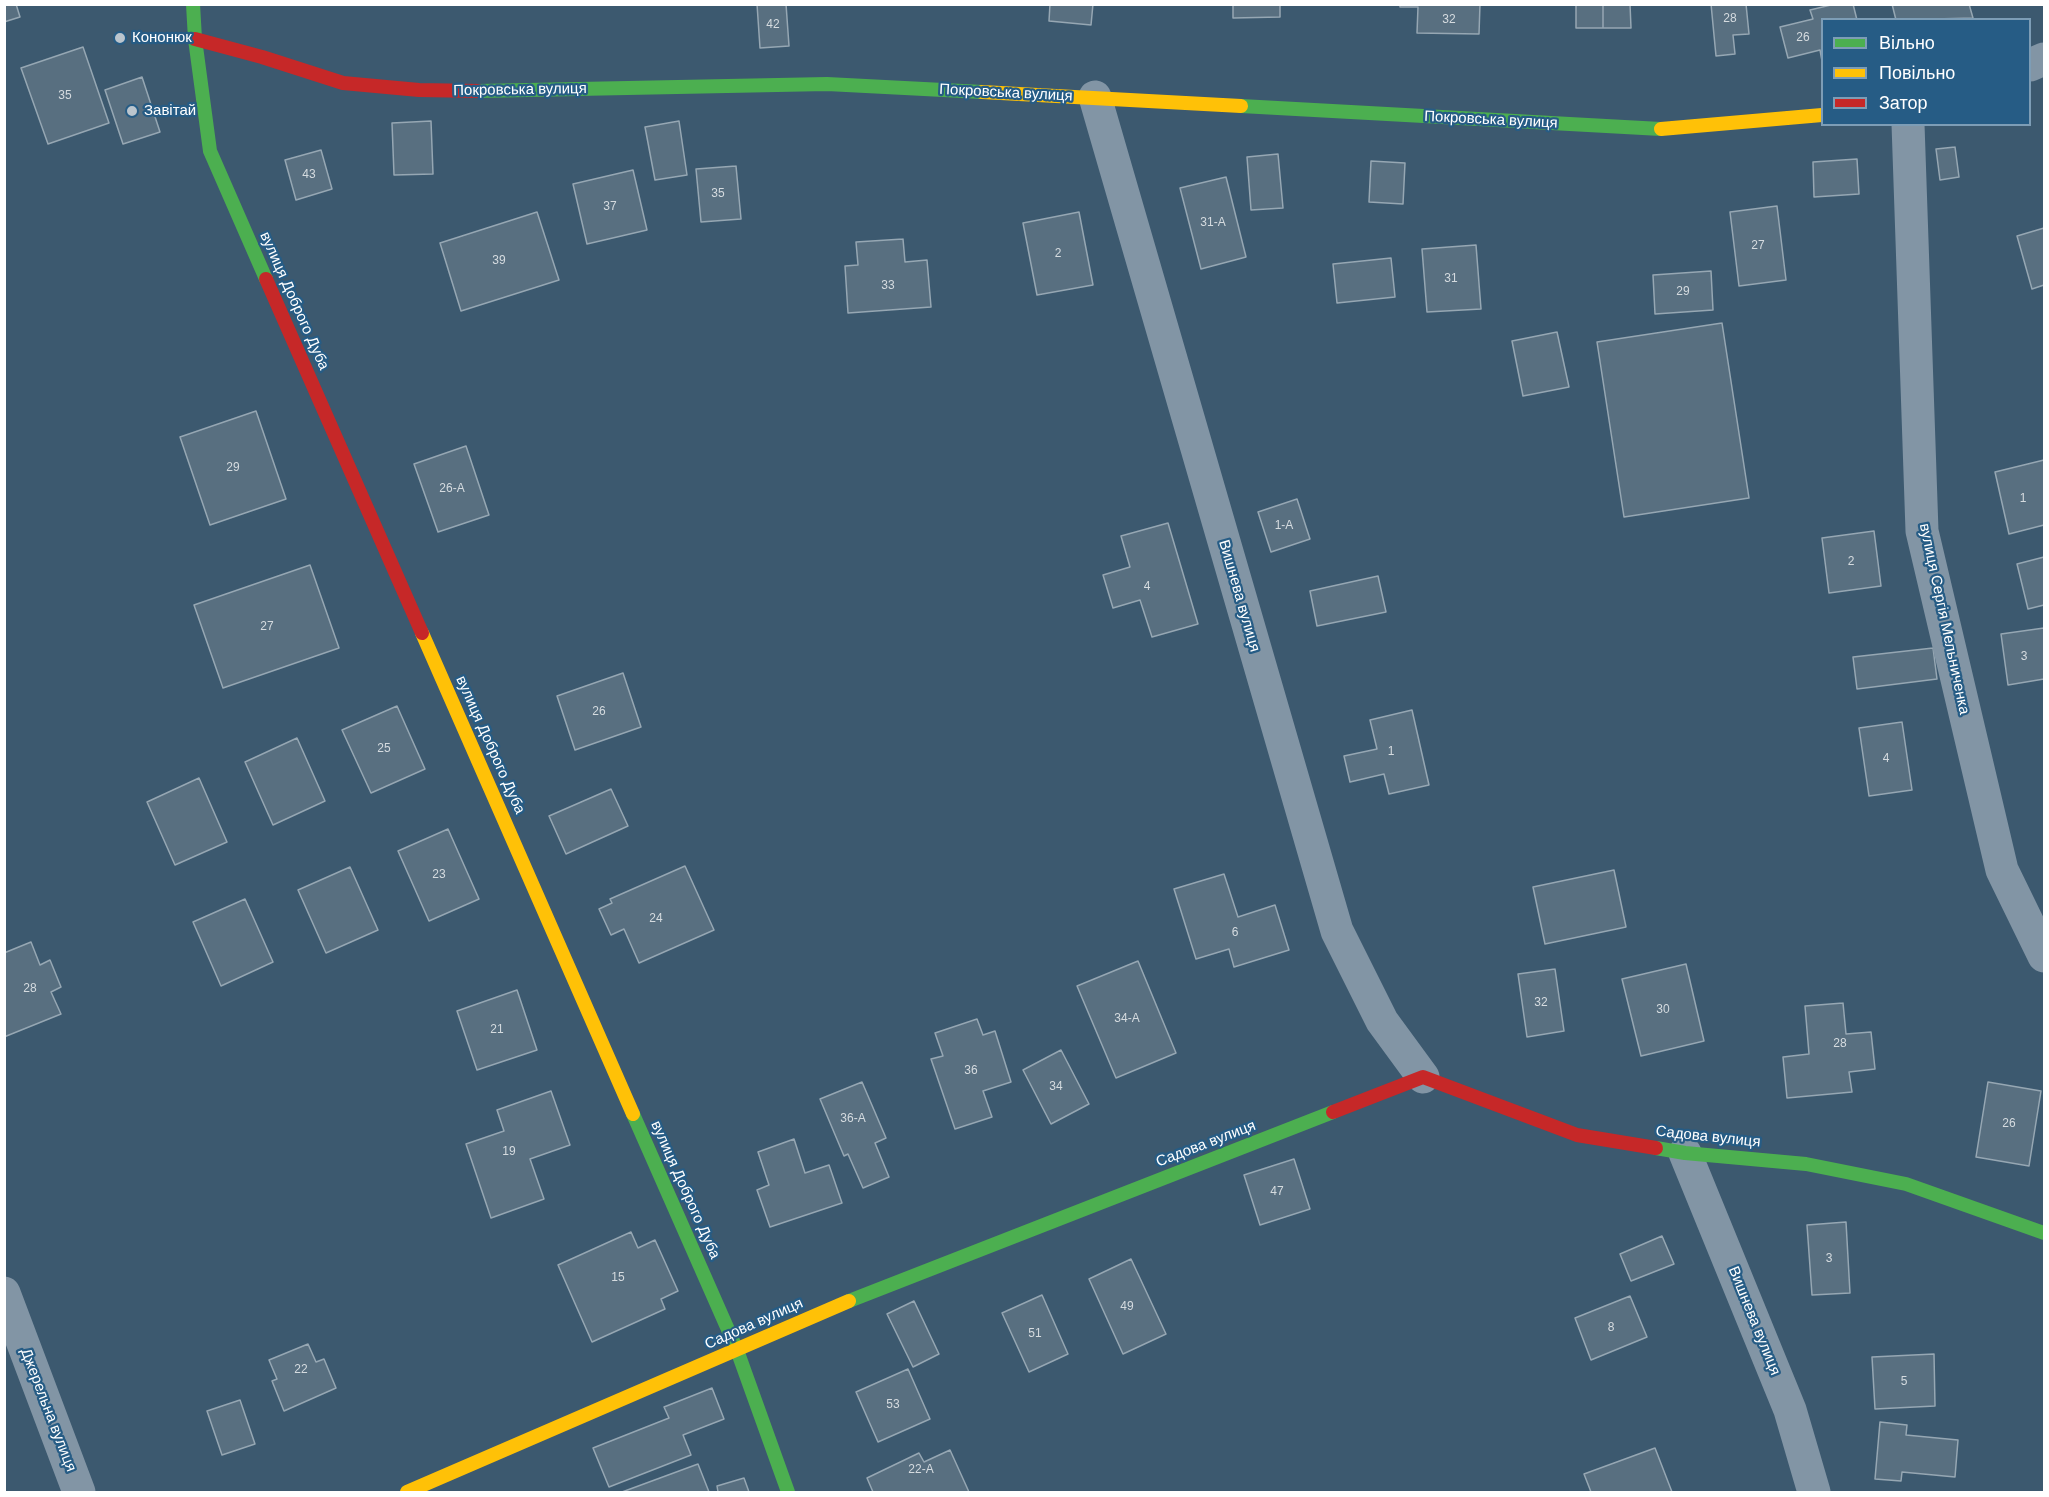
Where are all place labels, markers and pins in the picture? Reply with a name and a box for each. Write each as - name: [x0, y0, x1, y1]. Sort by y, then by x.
- place label: Кононюк: [132, 29, 192, 47]
- marker: Кононюк: [113, 31, 127, 45]
- place label: Завітай: [144, 102, 196, 120]
- marker: Завітай: [125, 104, 139, 118]

